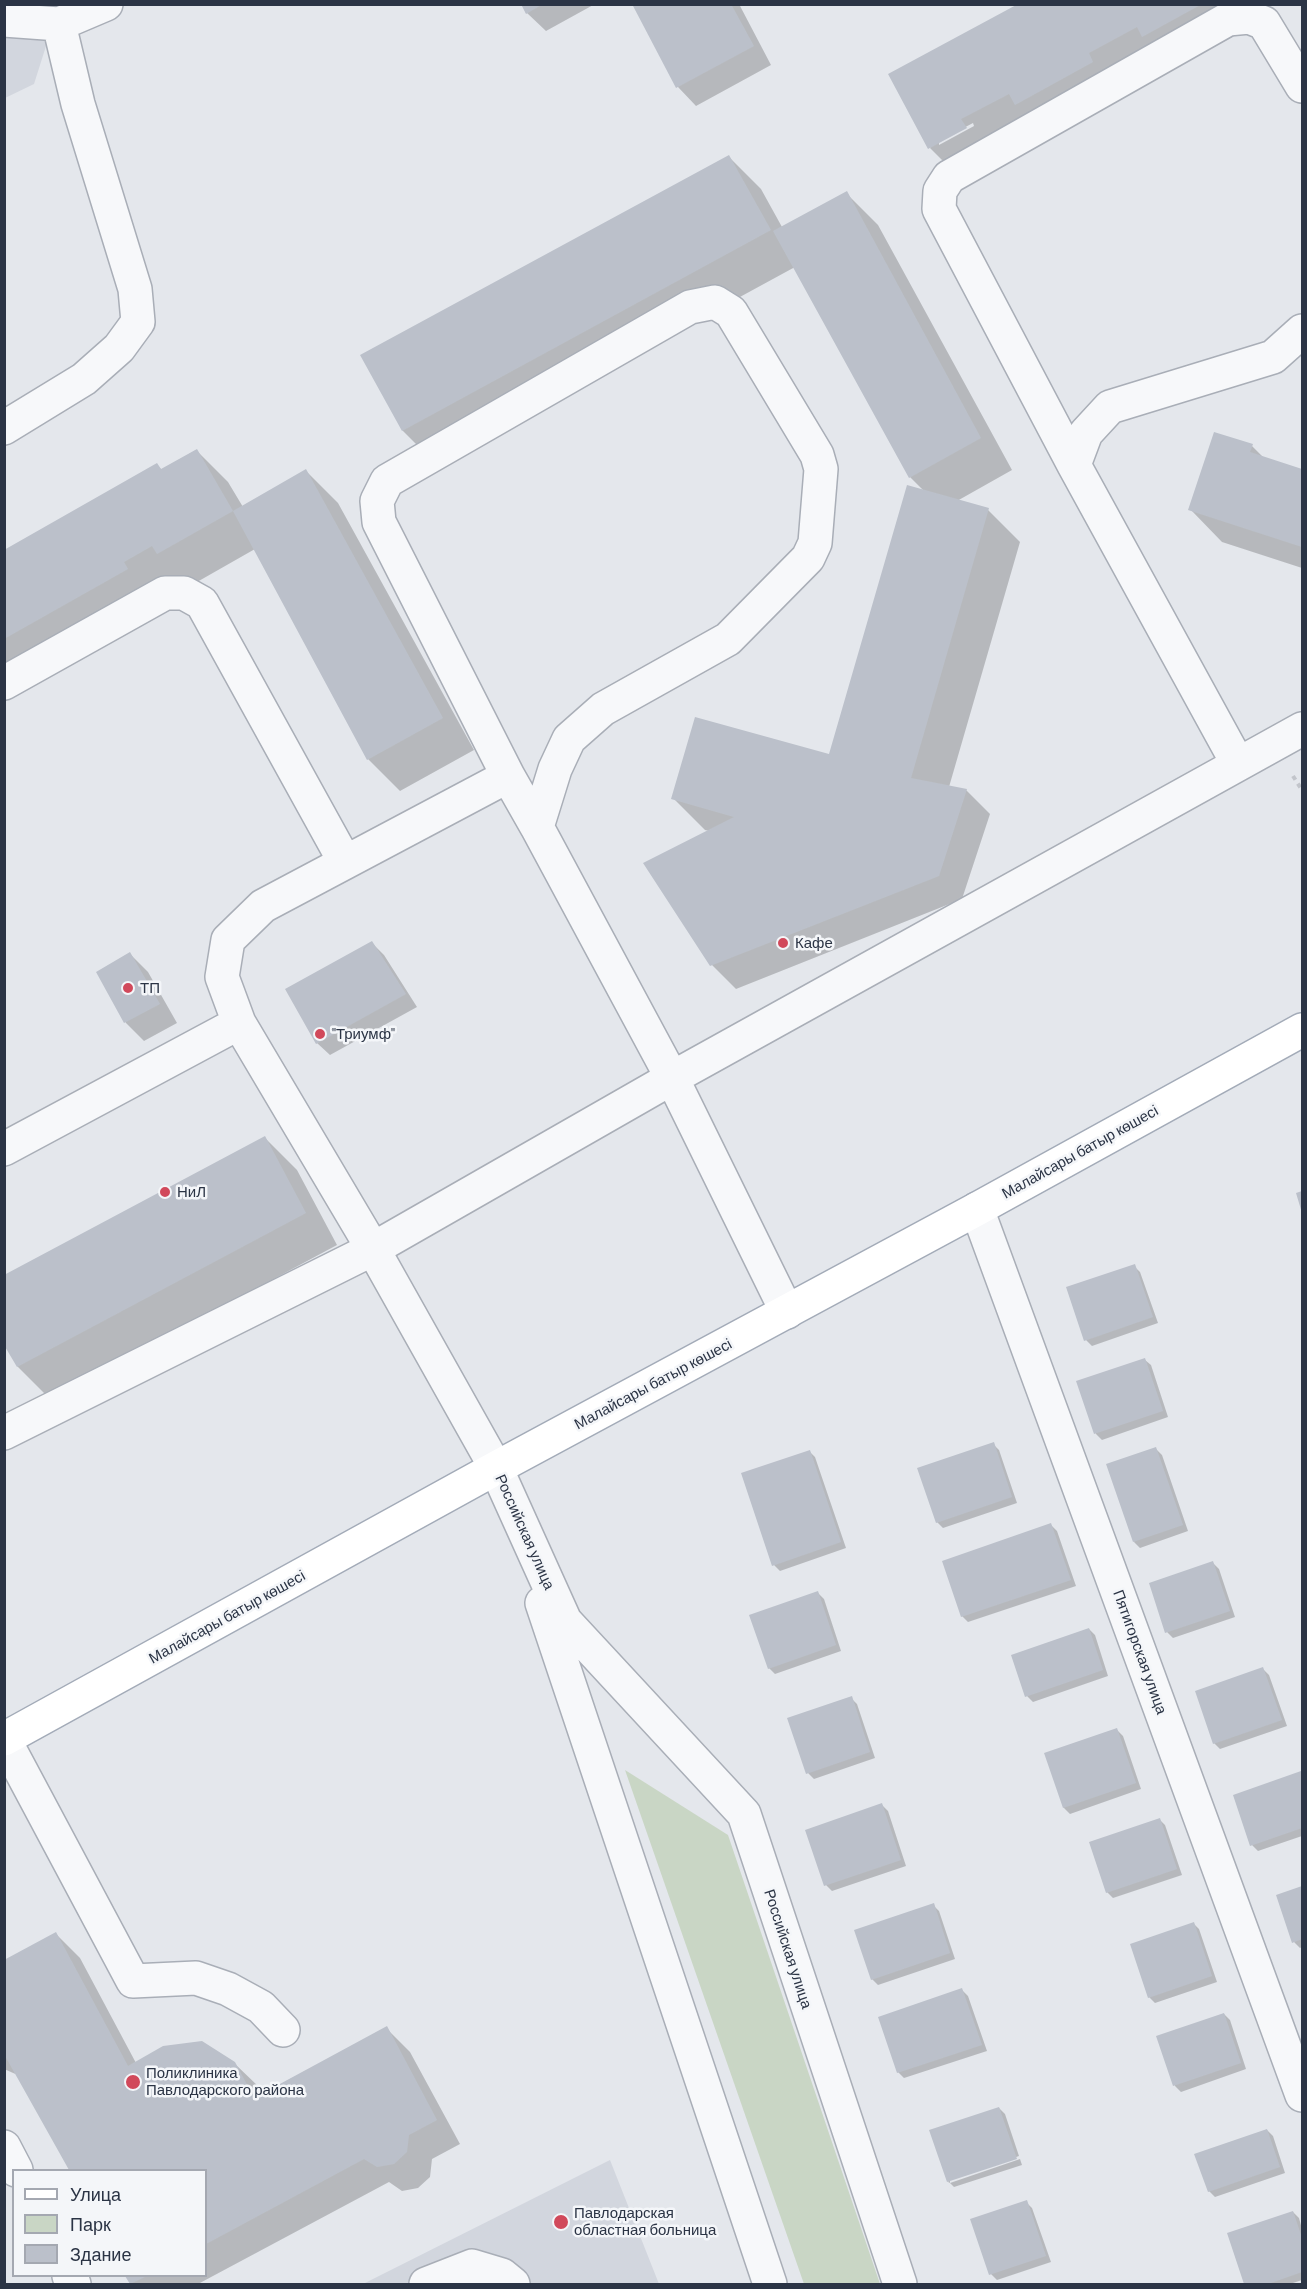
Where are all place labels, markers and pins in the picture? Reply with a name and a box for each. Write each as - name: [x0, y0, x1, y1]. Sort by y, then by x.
- place label: Кафе: [795, 934, 833, 952]
- marker: Кафе: [776, 936, 790, 950]
- place label: ТП: [140, 979, 160, 997]
- marker: ТП: [121, 981, 135, 995]
- place label: "Триумф": [332, 1025, 395, 1043]
- marker: "Триумф": [313, 1027, 327, 1041]
- place label: НиЛ: [177, 1183, 206, 1201]
- marker: НиЛ: [158, 1185, 172, 1199]
- place label: Поликлиника Павлодарского района: [146, 2064, 304, 2099]
- marker: Поликлиника Павлодарского района: [124, 2073, 142, 2091]
- place label: Павлодарская областная больница: [574, 2204, 716, 2239]
- marker: Павлодарская областная больница: [552, 2213, 570, 2231]

